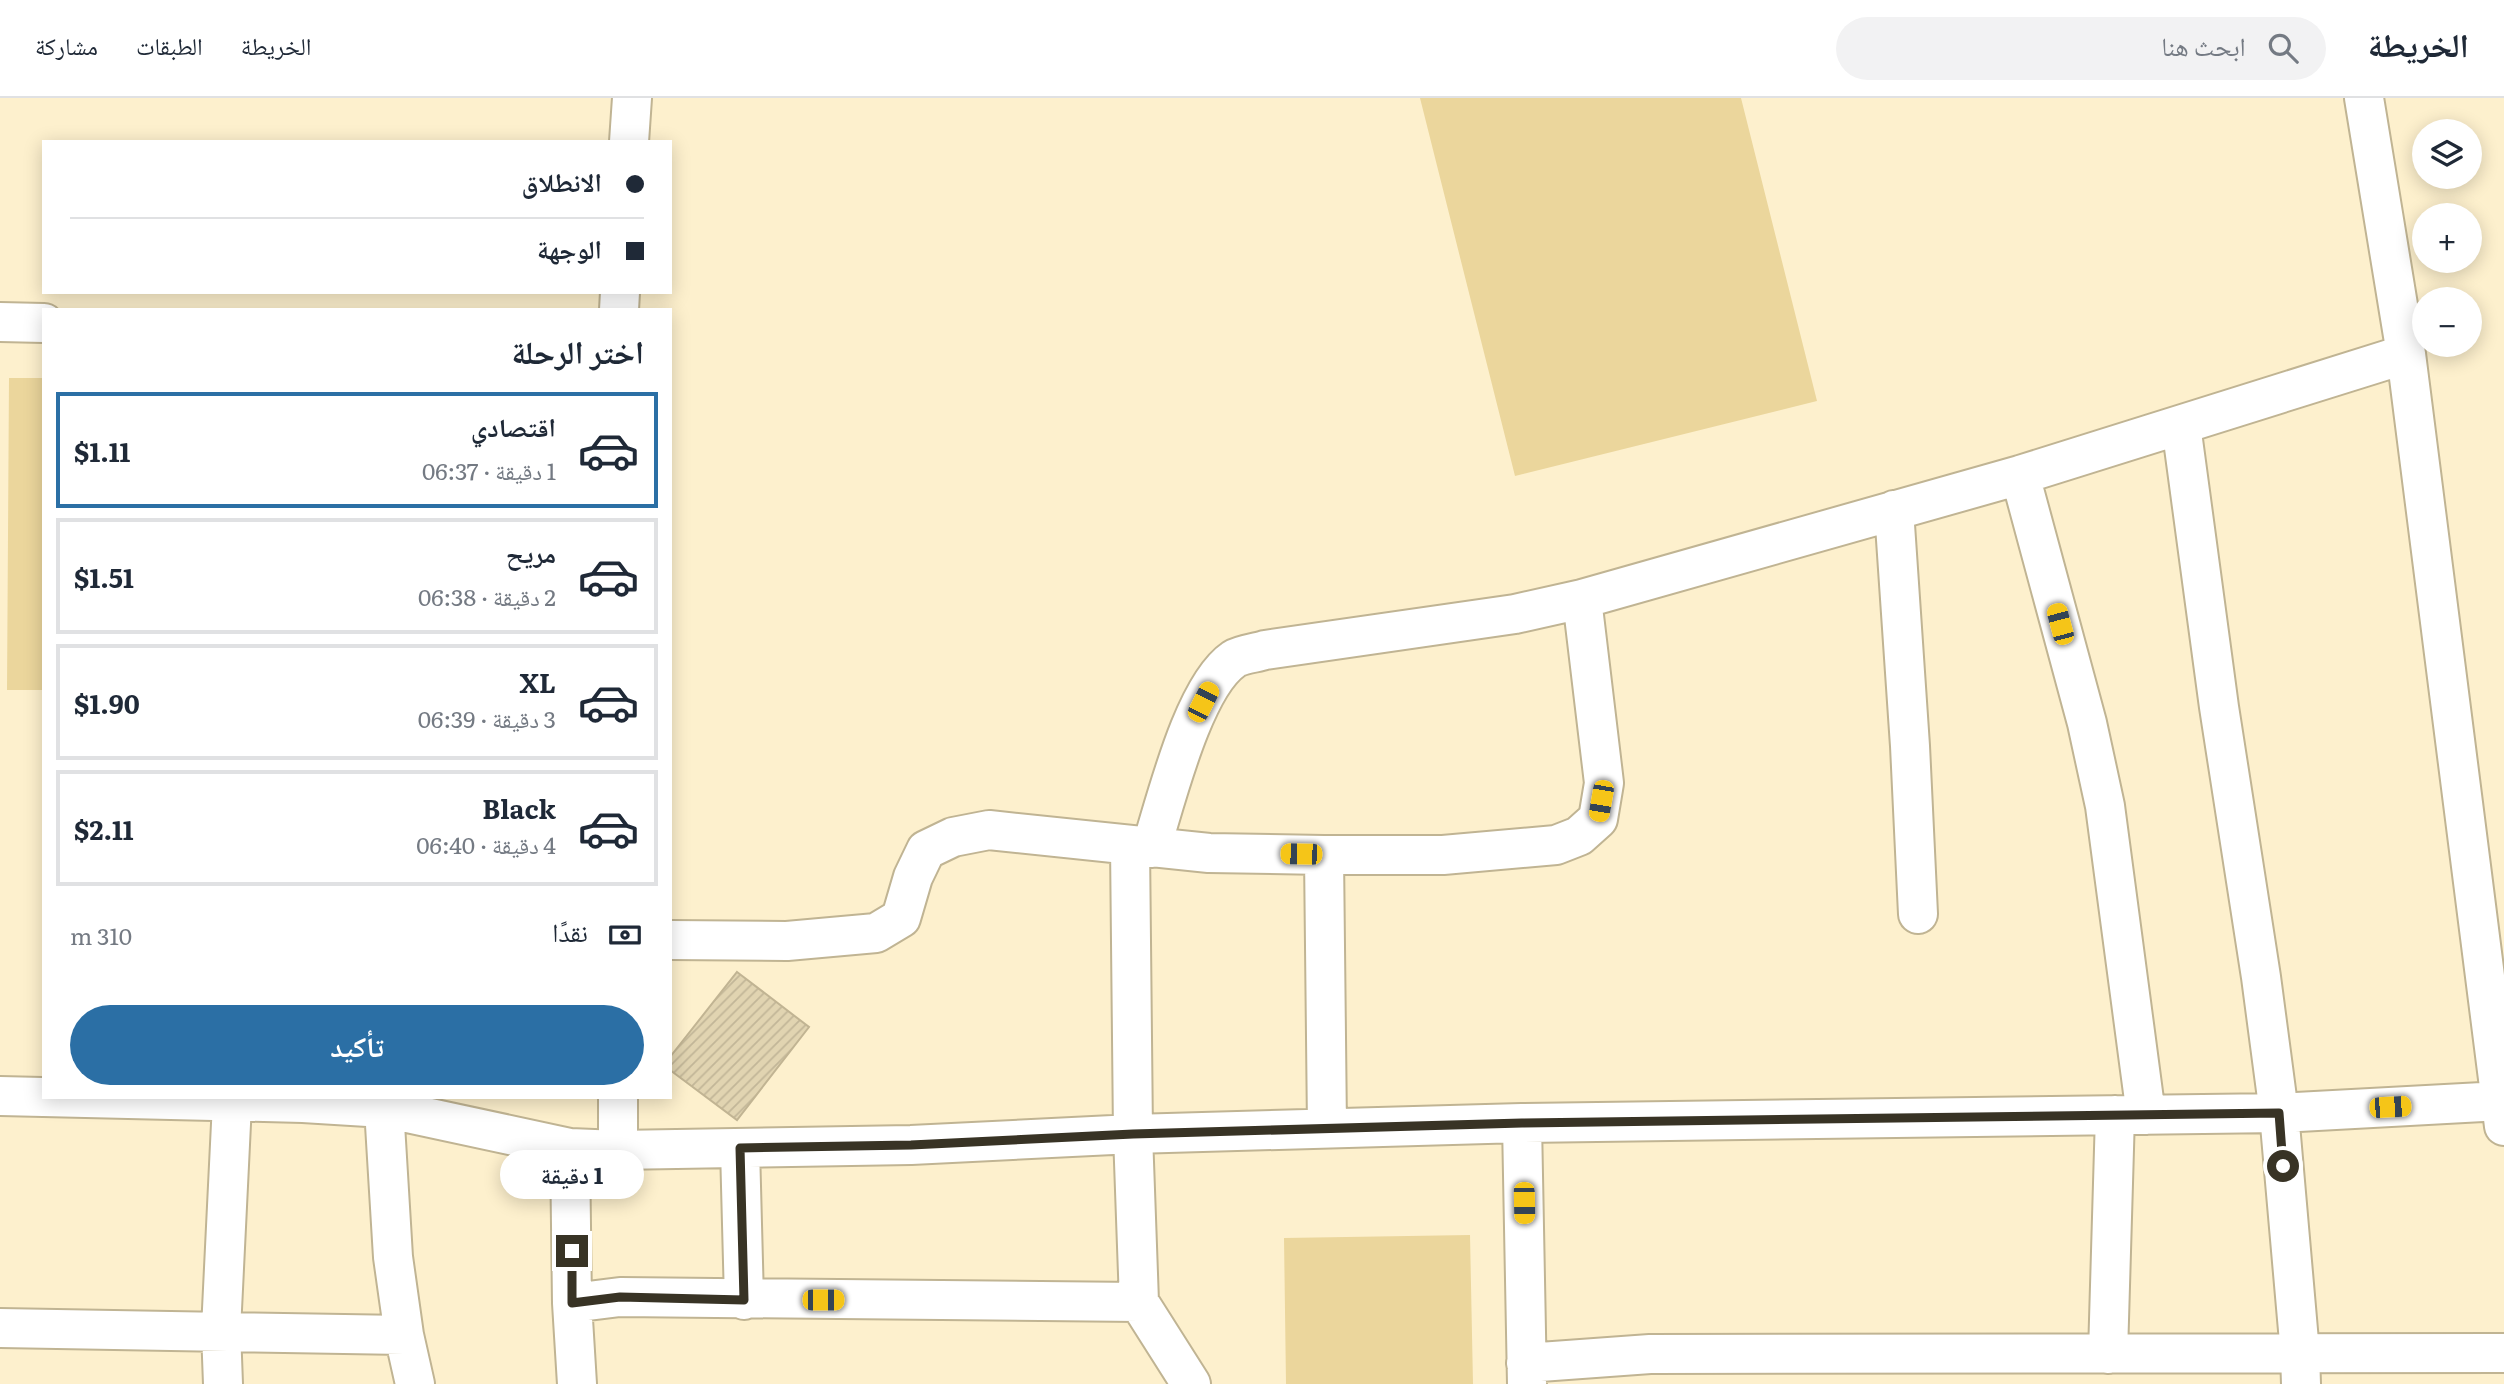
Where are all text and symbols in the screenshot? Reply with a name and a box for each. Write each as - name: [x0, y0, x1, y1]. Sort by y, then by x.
- search box: [1836, 17, 2326, 80]
- text: الخريطة: [2368, 18, 2469, 67]
- text: ابحث هنا: [2161, 25, 2246, 64]
- text: مشاركة: [35, 27, 98, 62]
- text: الطبقات: [136, 27, 203, 62]
- text: الخريطة: [241, 27, 311, 62]
- icon: search: [2264, 29, 2302, 67]
- map controls: [2412, 119, 2482, 357]
- button: layers: [2412, 119, 2482, 189]
- text: الانطلاق: [522, 161, 602, 200]
- button: +: [2412, 203, 2482, 273]
- text: الوجهة: [537, 228, 602, 267]
- button: −: [2412, 287, 2482, 357]
- text: اختر الرحلة: [511, 326, 644, 374]
- text: اقتصادي: [471, 406, 556, 445]
- icon: car: [577, 419, 640, 482]
- text: $1.11: [74, 431, 130, 470]
- text: 1 دقيقة · 06:37: [422, 453, 556, 487]
- text: مريح: [506, 532, 556, 571]
- icon: car: [577, 545, 640, 608]
- text: $1.51: [74, 557, 134, 596]
- text: 2 دقيقة · 06:38: [418, 579, 556, 613]
- car: [2045, 601, 2076, 647]
- text: XL: [519, 662, 556, 701]
- icon: car: [577, 671, 640, 734]
- car: [1185, 679, 1222, 725]
- text: $1.90: [74, 683, 140, 722]
- text: 3 دقيقة · 06:39: [418, 701, 556, 735]
- car: [1588, 778, 1615, 824]
- text: Black: [482, 788, 556, 827]
- icon: car: [577, 797, 640, 860]
- text: $2.11: [74, 809, 134, 848]
- text: 4 دقيقة · 06:40: [416, 827, 556, 861]
- car: [1280, 843, 1323, 865]
- text: نقدًا: [552, 911, 588, 950]
- icon: cash: [606, 916, 644, 954]
- text: 310 m: [70, 918, 132, 952]
- button: تأكيد: [70, 1005, 644, 1085]
- car: [2369, 1095, 2412, 1119]
- callout: 1 دقيقة: [500, 1150, 644, 1198]
- route start: [2267, 1150, 2299, 1182]
- text: 1 دقيقة: [541, 1157, 603, 1191]
- car: [1514, 1182, 1535, 1224]
- route end: [556, 1235, 588, 1267]
- car: [803, 1290, 845, 1311]

